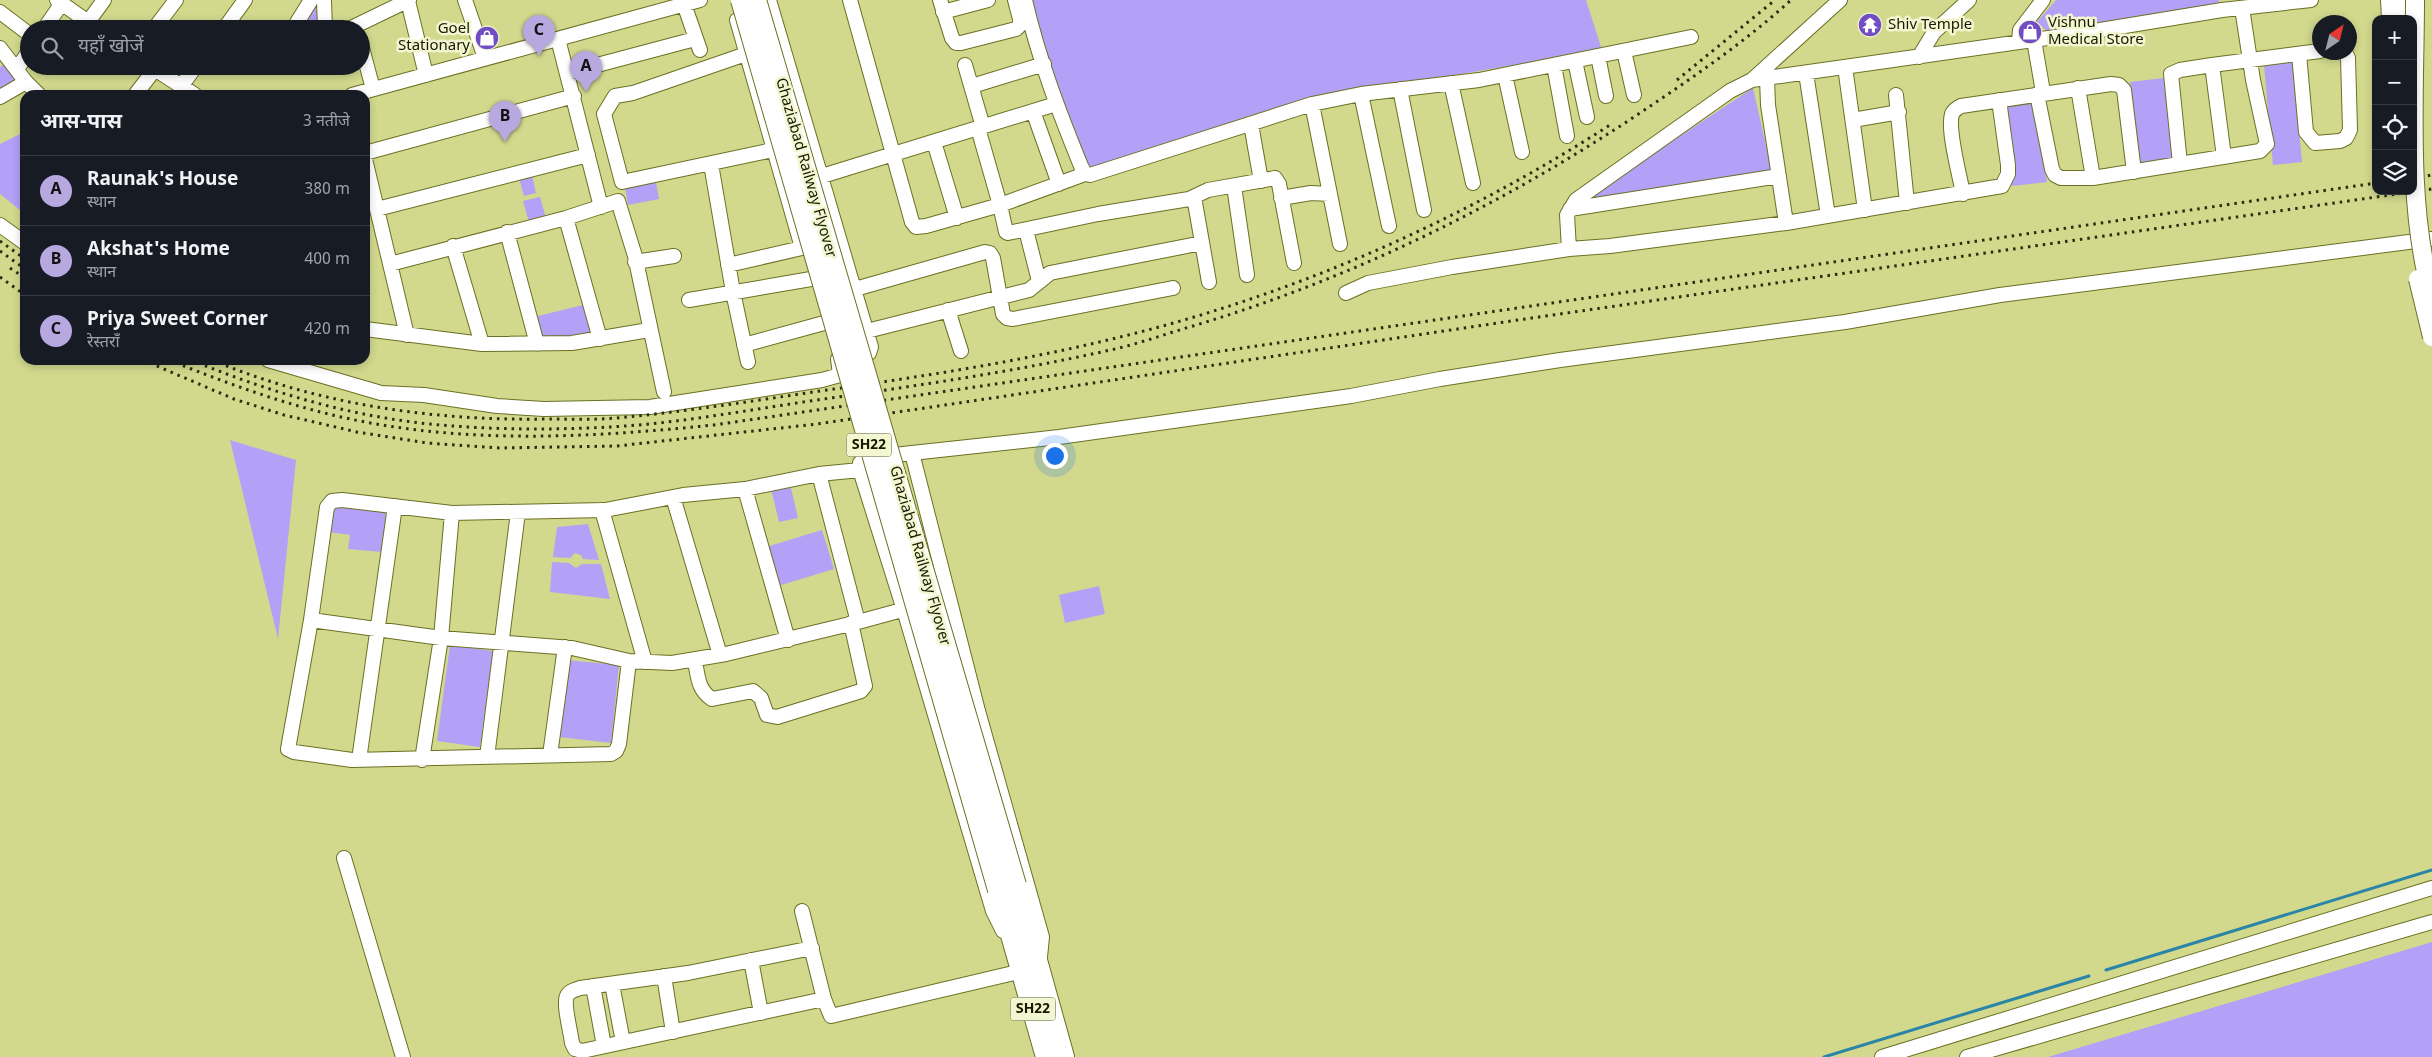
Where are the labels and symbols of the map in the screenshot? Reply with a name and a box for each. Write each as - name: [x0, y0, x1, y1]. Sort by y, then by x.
- temple icon: Shiv Temple: [1857, 12, 1883, 38]
- place label: Vishnu Medical Store: [2048, 14, 2144, 50]
- pin: C: [523, 15, 555, 56]
- north arrow: [2312, 15, 2357, 60]
- place label: Shiv Temple: [1888, 16, 1972, 35]
- shop icon: Vishnu Medical Store: [2017, 19, 2043, 45]
- place label: Goel Stationary: [398, 20, 470, 56]
- shop icon: Goel Stationary: [474, 25, 500, 51]
- pin: A: [570, 51, 602, 92]
- street label: Ghaziabad Railway Flyover: [770, 76, 840, 260]
- pin: B: [489, 101, 521, 142]
- road number: SH22: [846, 434, 892, 456]
- your location: [1042, 443, 1068, 469]
- street label: Ghaziabad Railway Flyover: [884, 464, 954, 648]
- road number: SH22: [1010, 998, 1056, 1021]

